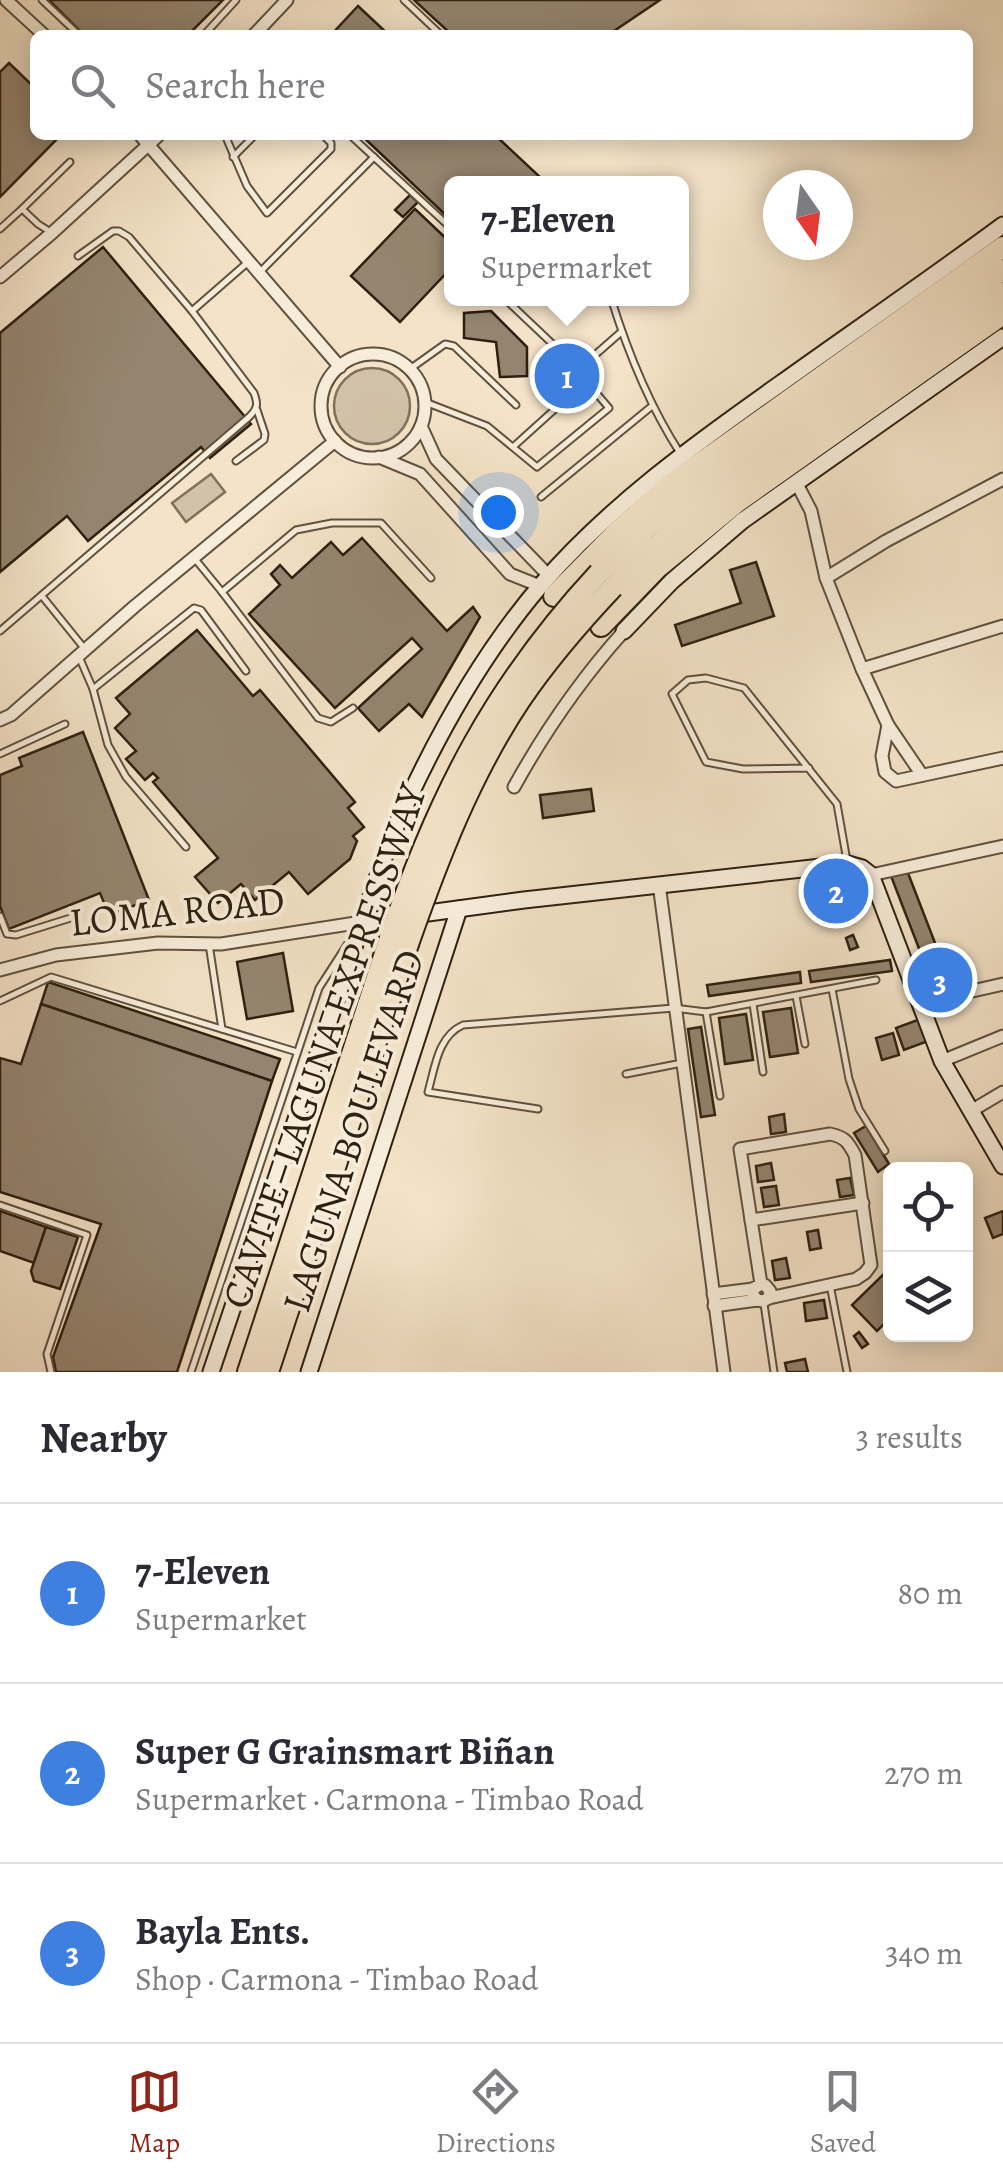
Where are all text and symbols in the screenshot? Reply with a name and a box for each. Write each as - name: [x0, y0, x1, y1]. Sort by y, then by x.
- search box: [30, 30, 973, 140]
- icon: search: [65, 58, 120, 113]
- text: Search here: [145, 59, 326, 111]
- north arrow: [763, 170, 853, 260]
- popup: [444, 176, 689, 306]
- text: 7-Eleven: [481, 193, 616, 245]
- text: Supermarket: [481, 245, 652, 289]
- pin: 1: [534, 338, 600, 414]
- your location: [473, 487, 524, 538]
- street label: CAVITE–LAGUNA EXPRESSWAY: [208, 775, 440, 1316]
- pin: 2: [804, 854, 868, 928]
- street label: LOMA ROAD: [67, 872, 287, 950]
- pin: 3: [908, 942, 972, 1018]
- street label: LAGUNA BOULEVARD: [268, 943, 438, 1319]
- map controls: [883, 1162, 973, 1342]
- button: locate: [883, 1162, 973, 1252]
- button: layers: [883, 1252, 973, 1342]
- text: Nearby: [40, 1409, 167, 1466]
- text: 3 results: [856, 1415, 963, 1459]
- text: 7-Eleven: [135, 1545, 270, 1597]
- text: 1: [67, 1571, 78, 1615]
- text: 80 m: [897, 1571, 963, 1615]
- text: Supermarket: [135, 1597, 307, 1641]
- text: Super G Grainsmart Biñan: [135, 1725, 555, 1777]
- text: 2: [65, 1751, 80, 1795]
- text: 270 m: [884, 1751, 963, 1795]
- text: Supermarket · Carmona - Timbao Road: [135, 1777, 644, 1821]
- text: Bayla Ents.: [135, 1905, 310, 1957]
- text: 3: [66, 1931, 79, 1975]
- text: 340 m: [885, 1931, 963, 1975]
- text: Shop · Carmona - Timbao Road: [135, 1957, 539, 2001]
- tab: Map: [127, 2064, 182, 2162]
- tab: Directions: [436, 2064, 556, 2162]
- tab: Saved: [810, 2064, 876, 2162]

